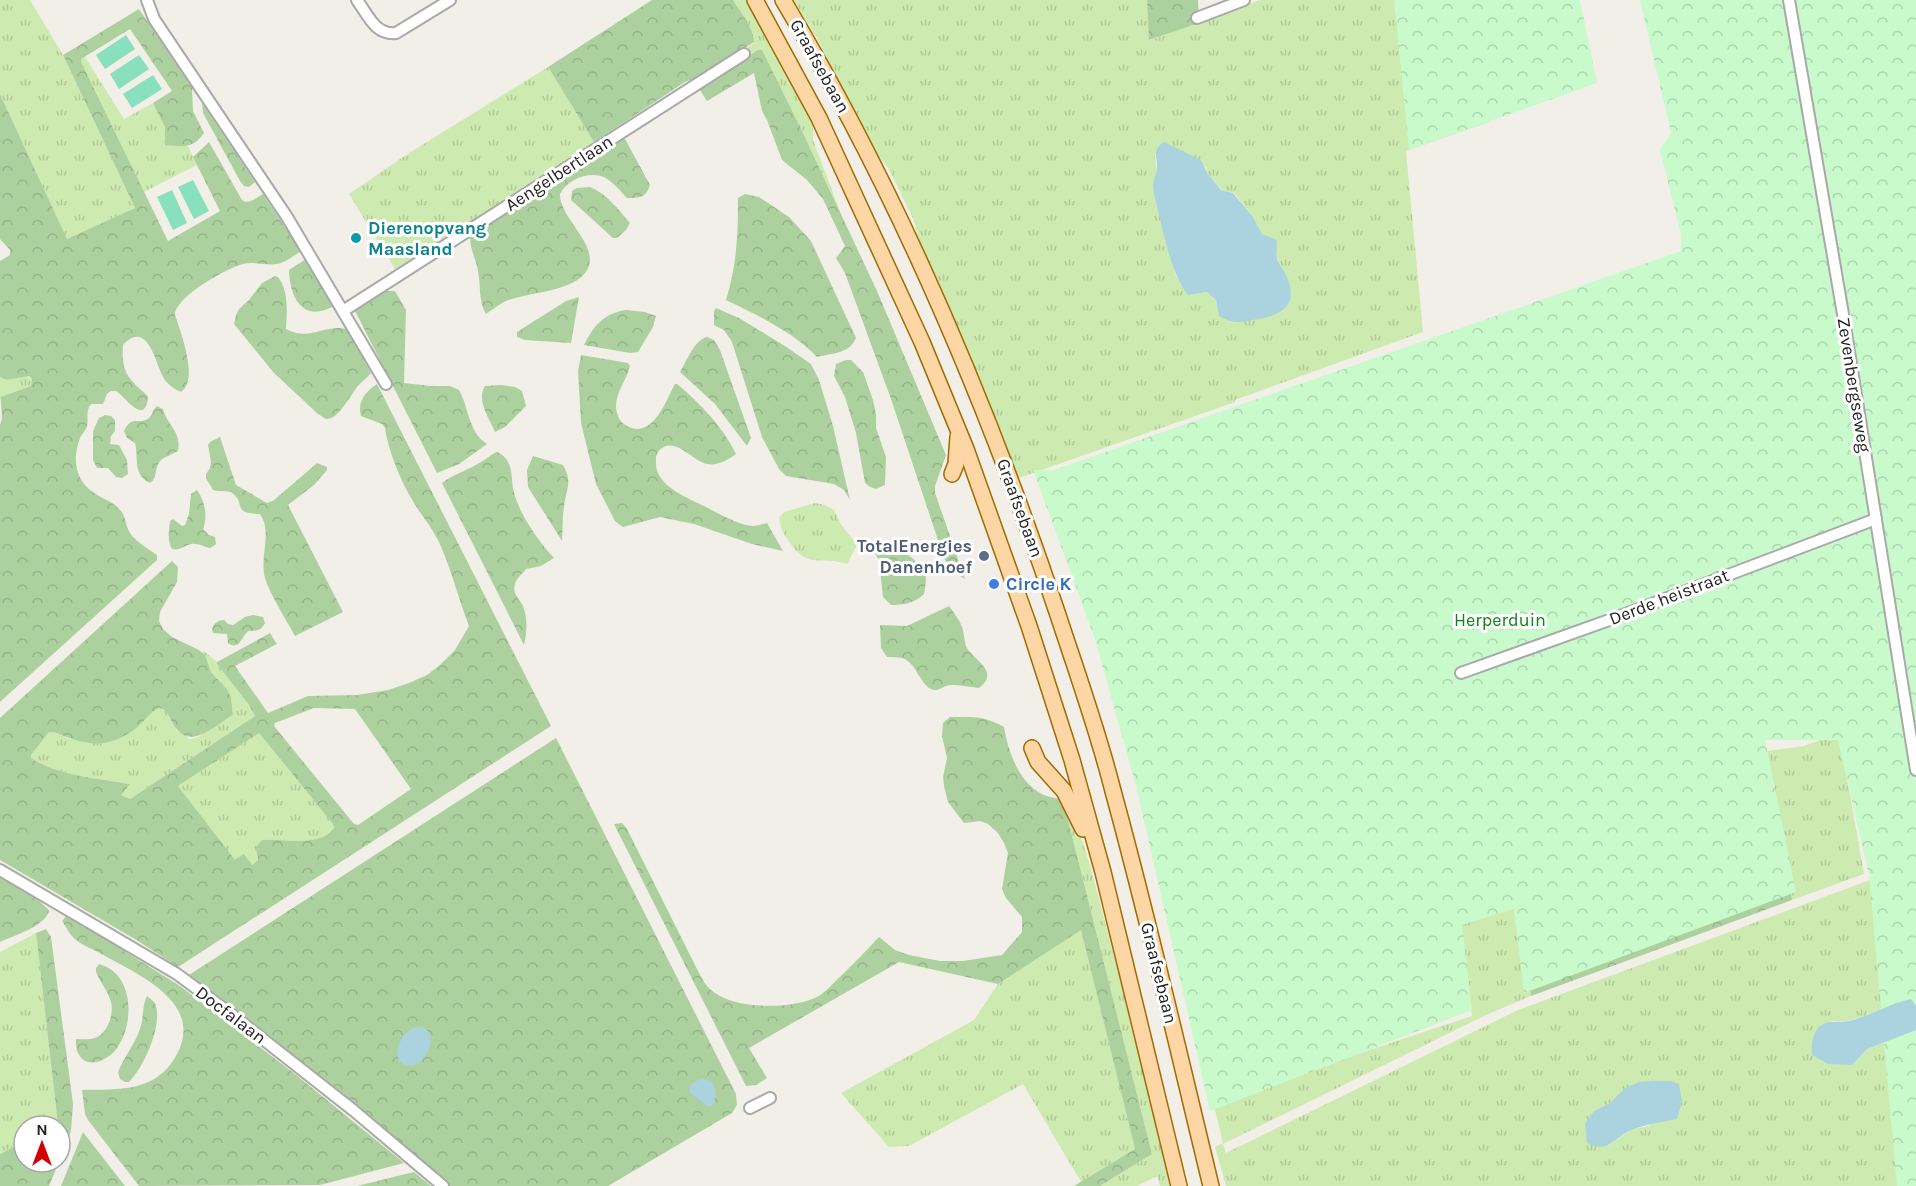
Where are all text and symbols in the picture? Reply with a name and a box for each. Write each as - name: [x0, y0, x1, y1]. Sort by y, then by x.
- street label: Graafsebaan: [785, 15, 855, 117]
- street label: Aengelbertlaan: [501, 130, 617, 216]
- place label: Dierenopvang Maasland: [368, 217, 487, 260]
- marker: Dierenopvang Maasland: [349, 231, 363, 245]
- street label: Zevenbergseweg: [1832, 316, 1876, 454]
- street label: Graafsebaan: [992, 456, 1048, 560]
- place label: TotalEnergies Danenhoef: [857, 535, 972, 578]
- marker: TotalEnergies Danenhoef: [977, 549, 991, 563]
- street label: Derde heistraat: [1606, 564, 1732, 630]
- place label: Circle K: [1006, 573, 1071, 595]
- marker: Circle K: [987, 577, 1001, 591]
- park label: Herperduin: [1454, 609, 1546, 631]
- street label: Graafsebaan: [1136, 920, 1182, 1026]
- street label: Docfalaan: [191, 981, 271, 1049]
- north arrow: [12, 1114, 72, 1174]
- text: N: [36, 1120, 48, 1139]

